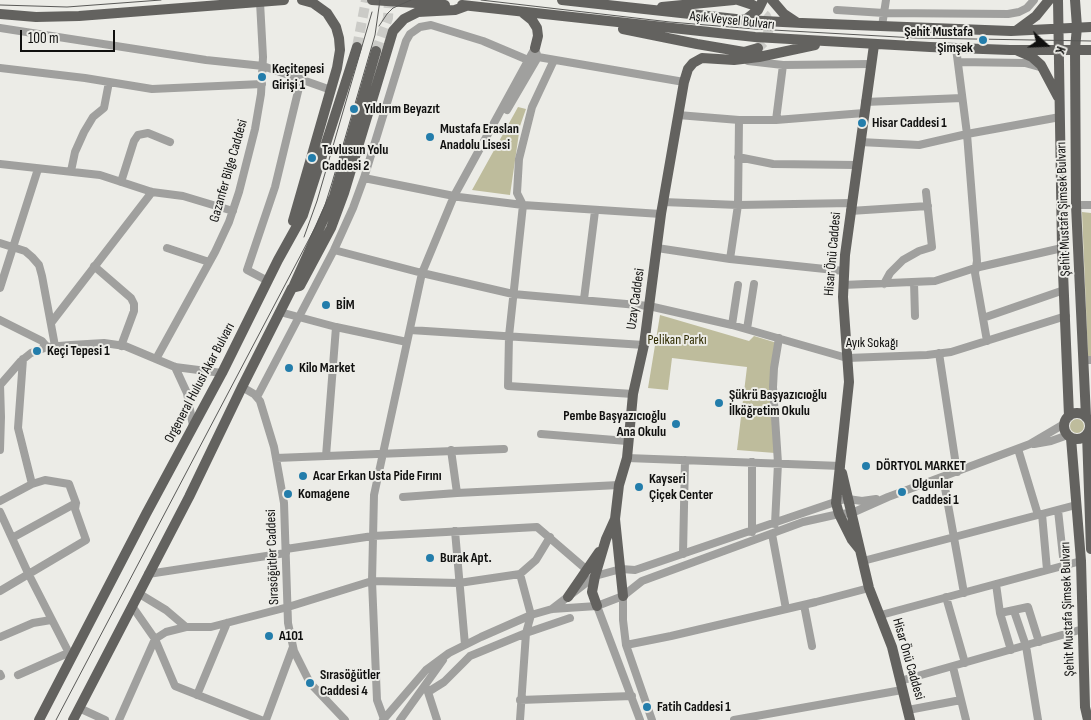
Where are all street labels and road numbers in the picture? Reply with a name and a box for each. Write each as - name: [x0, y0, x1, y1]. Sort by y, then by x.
- street label: Aşık Veysel Bulvarı: [689, 8, 775, 34]
- street label: Gazanfer Bilge Caddesi: [206, 118, 252, 224]
- street label: Şehit Mustafa Şimsek Bulvarı: [1053, 141, 1075, 277]
- street label: Hisar Önü Caddesi: [821, 211, 845, 297]
- street label: Uzay Caddesi: [623, 267, 649, 331]
- street label: Orgeneral Hulusi Akar Bulvarı: [161, 320, 239, 446]
- street label: Ayık Sokağı: [846, 335, 898, 351]
- street label: Sırasöğütler Caddesi: [263, 509, 283, 605]
- street label: Şehit Mustafa Şimsek Bulvarı: [1057, 541, 1079, 677]
- street label: Hisar Önü Caddesi: [888, 616, 928, 702]

